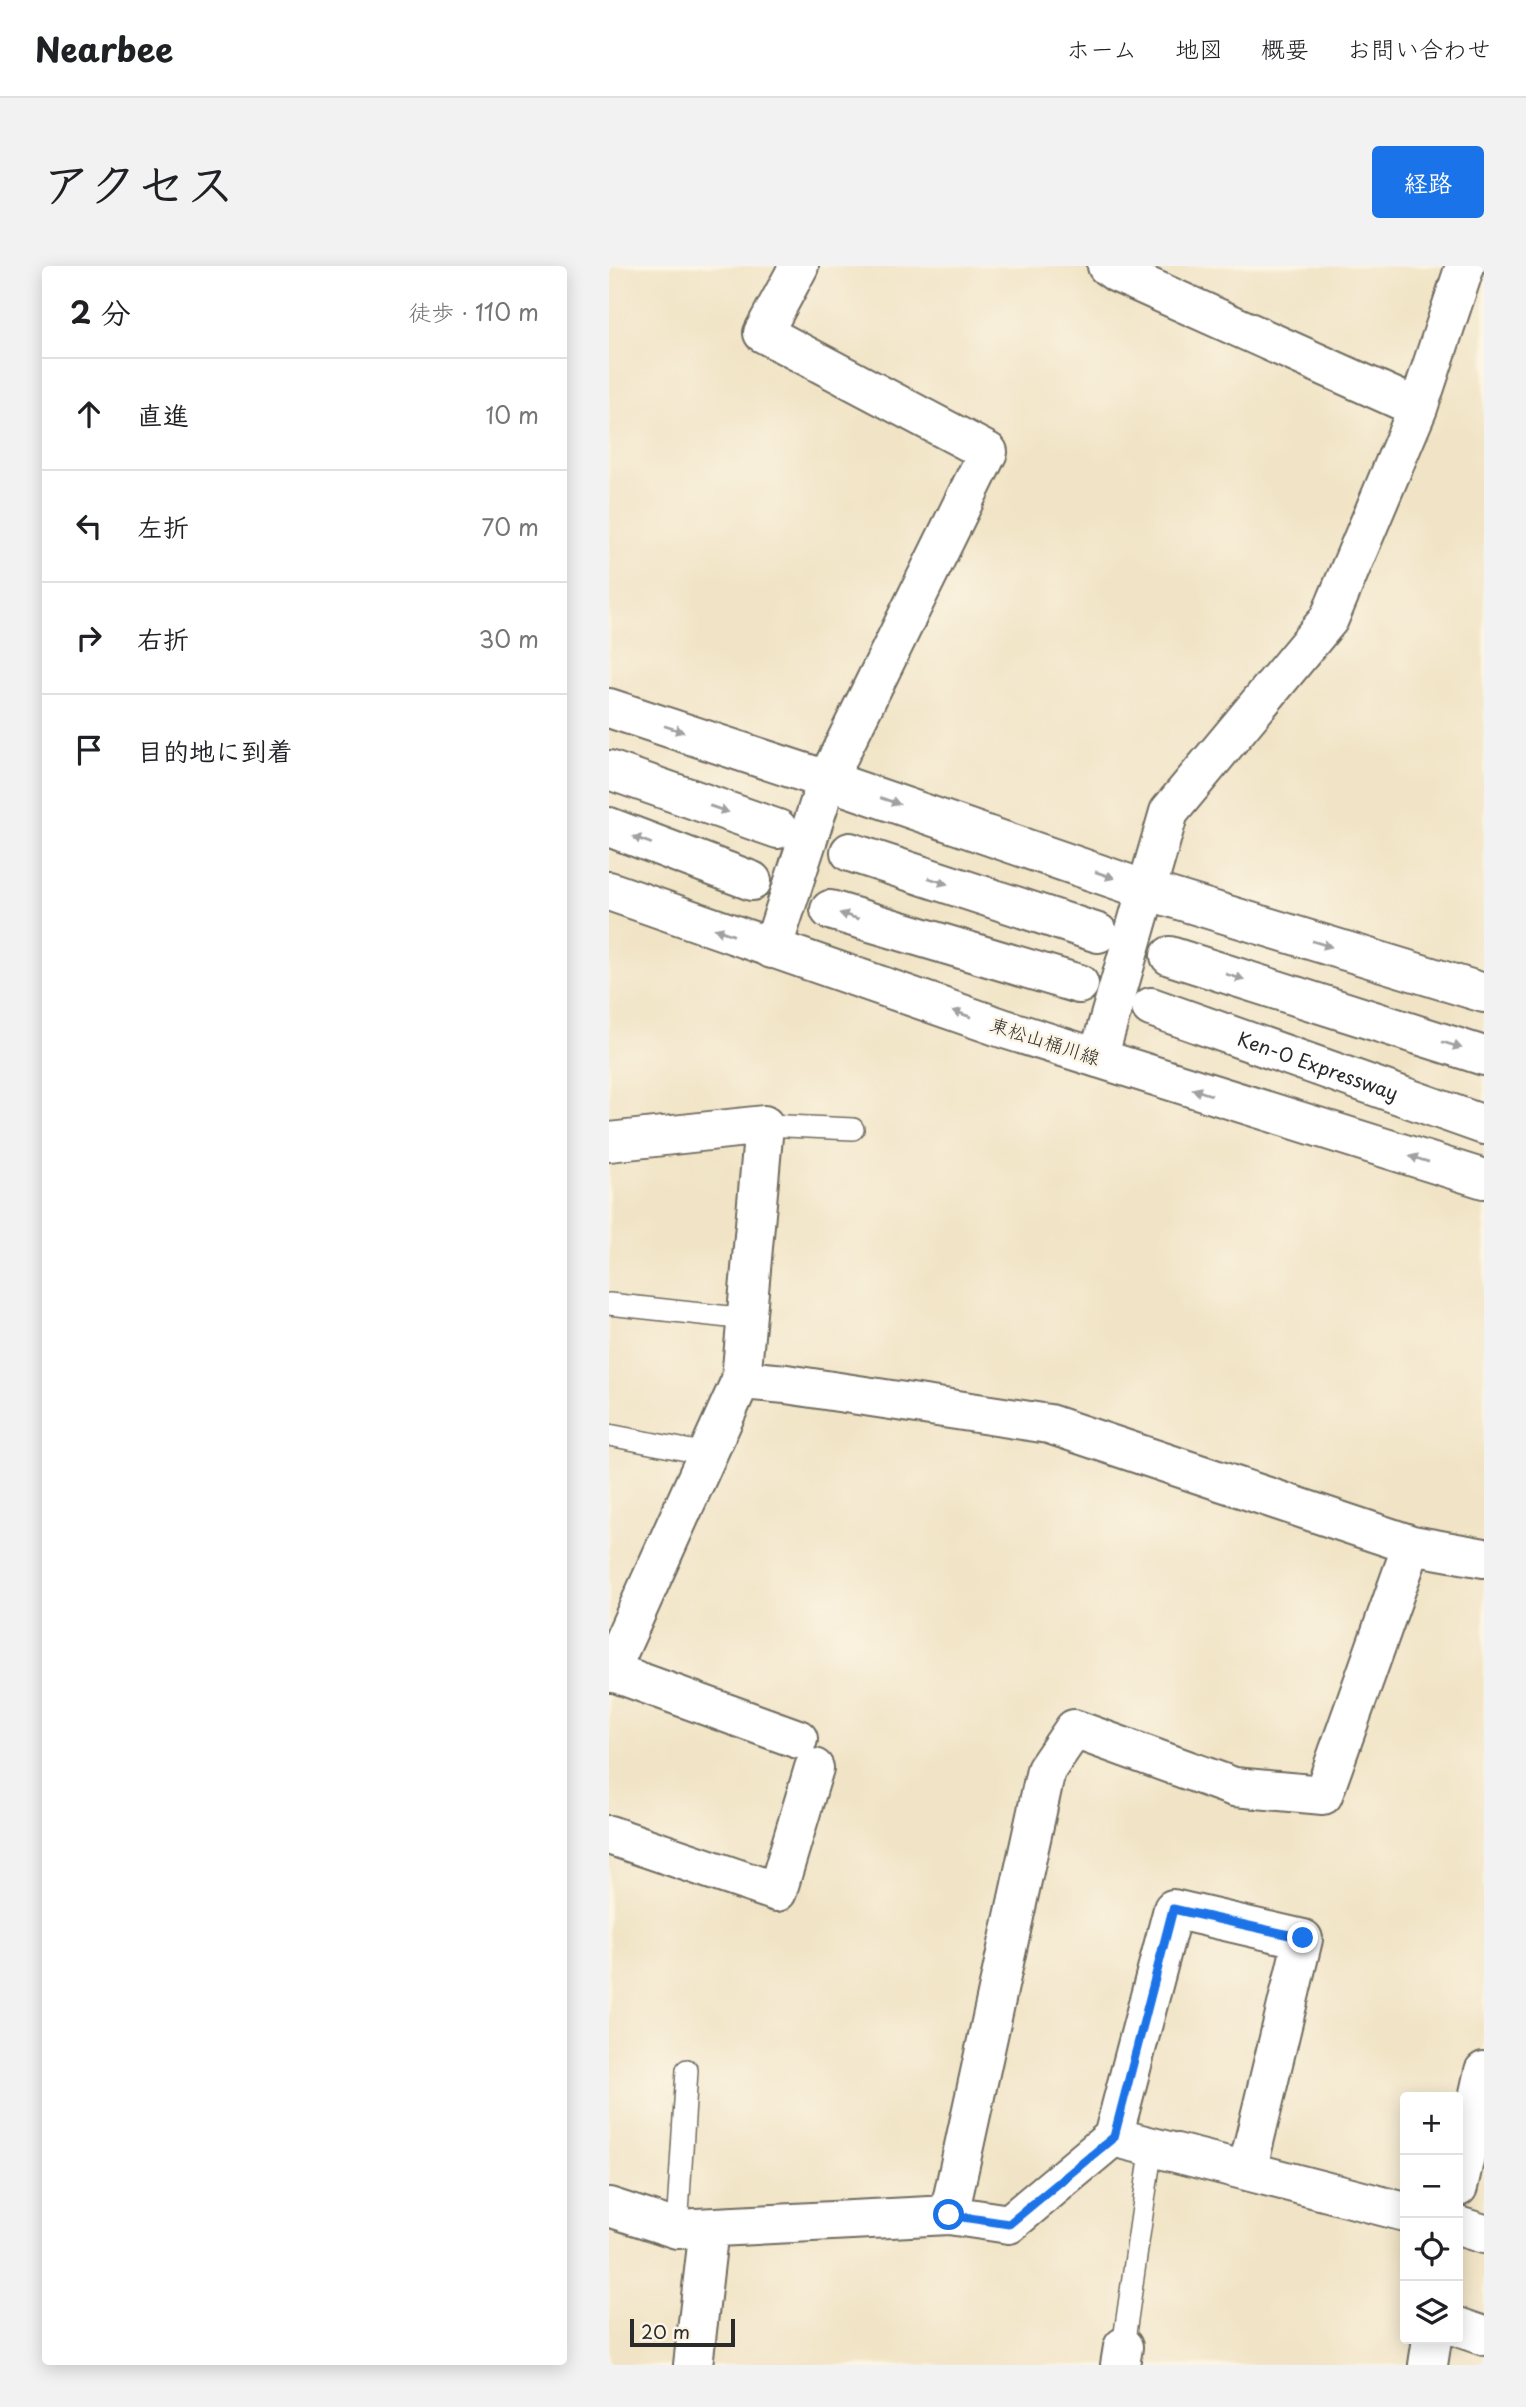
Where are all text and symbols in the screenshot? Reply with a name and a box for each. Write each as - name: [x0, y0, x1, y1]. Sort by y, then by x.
- text: Nearbee: [35, 23, 173, 73]
- text: ホーム: [1066, 30, 1137, 66]
- text: 地図: [1175, 30, 1223, 66]
- text: 概要: [1261, 30, 1309, 66]
- text: お問い合わせ: [1347, 30, 1491, 66]
- text: アクセス: [42, 145, 235, 219]
- button: 経路: [1372, 146, 1484, 218]
- text: 2 分: [70, 289, 131, 334]
- text: 徒歩 · 110 m: [408, 294, 539, 329]
- icon: ahead: [70, 395, 108, 433]
- text: 直進: [137, 395, 189, 434]
- text: 10 m: [485, 397, 539, 432]
- icon: left: [70, 507, 108, 545]
- text: 左折: [137, 507, 189, 546]
- text: 70 m: [481, 509, 539, 544]
- icon: right: [70, 619, 108, 657]
- text: 右折: [137, 619, 189, 658]
- text: 30 m: [478, 621, 539, 656]
- one-way arrow: [663, 724, 684, 735]
- icon: arrive: [70, 731, 108, 769]
- text: 目的地に到着: [137, 731, 293, 770]
- one-way arrow: [879, 796, 900, 807]
- one-way arrow: [709, 804, 730, 815]
- one-way arrow: [632, 834, 653, 845]
- one-way arrow: [1094, 870, 1115, 881]
- one-way arrow: [928, 876, 949, 886]
- one-way arrow: [838, 910, 859, 920]
- one-way arrow: [713, 926, 734, 937]
- one-way arrow: [1311, 939, 1332, 949]
- one-way arrow: [1225, 972, 1246, 982]
- one-way arrow: [951, 1008, 972, 1019]
- street label: 東松山桶川線: [987, 1009, 1104, 1071]
- street label: Ken-O Expressway: [1234, 1024, 1402, 1107]
- one-way arrow: [1441, 1041, 1462, 1051]
- one-way arrow: [1191, 1086, 1212, 1096]
- one-way arrow: [1408, 1154, 1429, 1164]
- route end: [1287, 1922, 1318, 1953]
- map controls: [1400, 2092, 1463, 2344]
- button: +: [1400, 2092, 1463, 2155]
- button: −: [1400, 2155, 1463, 2218]
- route start: [933, 2199, 964, 2230]
- button: locate: [1400, 2218, 1463, 2281]
- button: layers: [1400, 2281, 1463, 2344]
- scale bar: [630, 2316, 735, 2348]
- text: 20 m: [641, 2317, 690, 2345]

